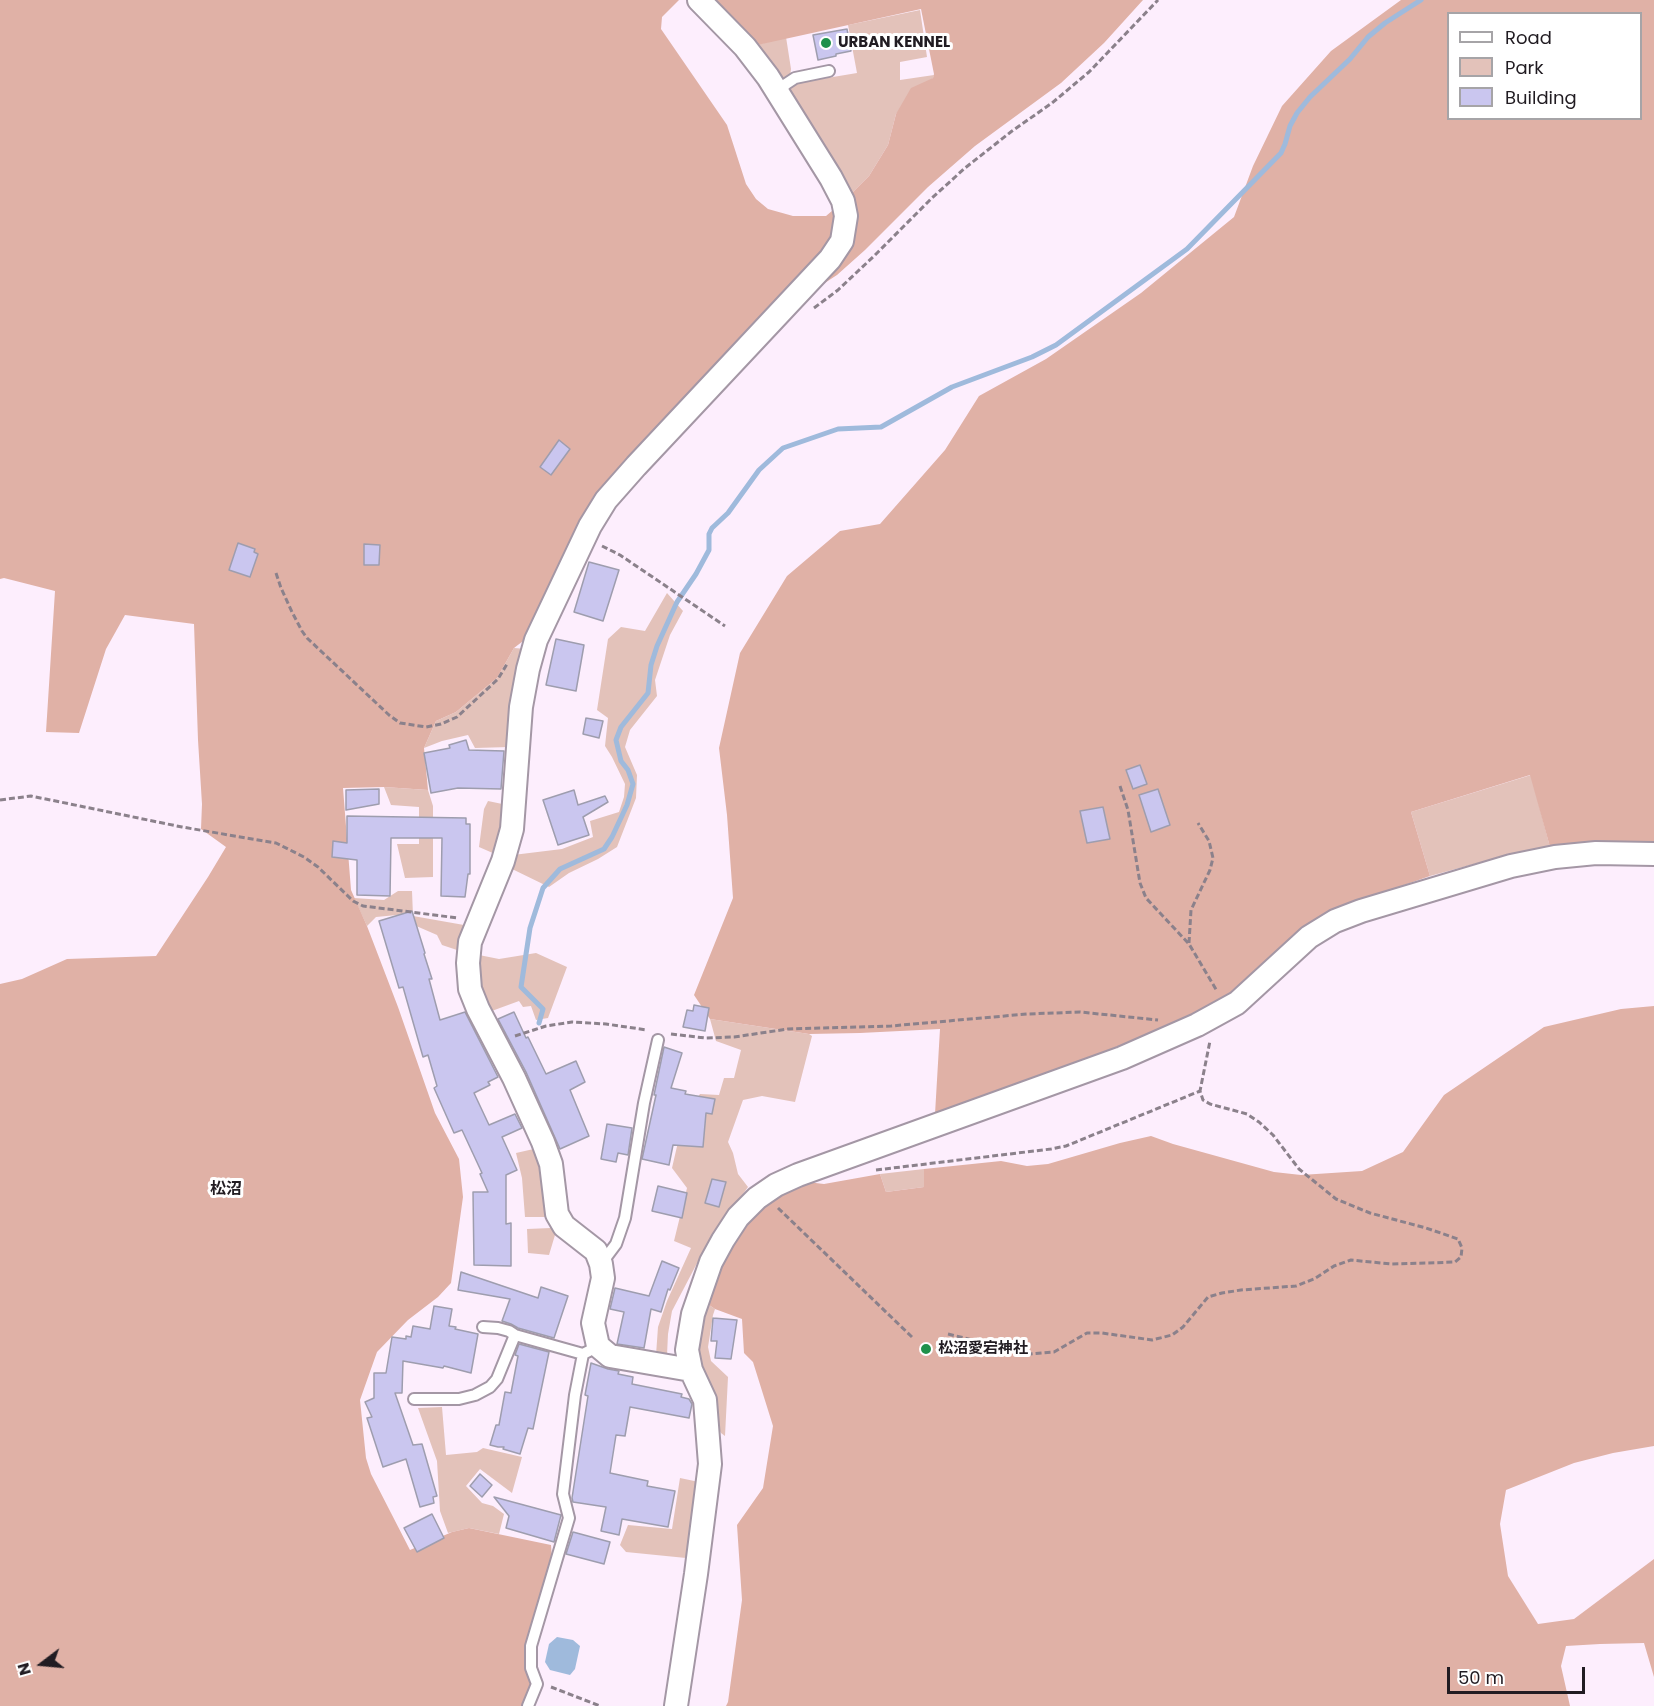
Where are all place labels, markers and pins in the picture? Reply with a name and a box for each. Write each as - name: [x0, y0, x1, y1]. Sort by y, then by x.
- place label: URBAN KENNEL: [838, 34, 950, 52]
- marker: URBAN KENNEL: [819, 36, 833, 50]
- place label: 松沼愛宕神社: [938, 1340, 1028, 1358]
- marker: 松沼愛宕神社: [919, 1342, 933, 1356]

